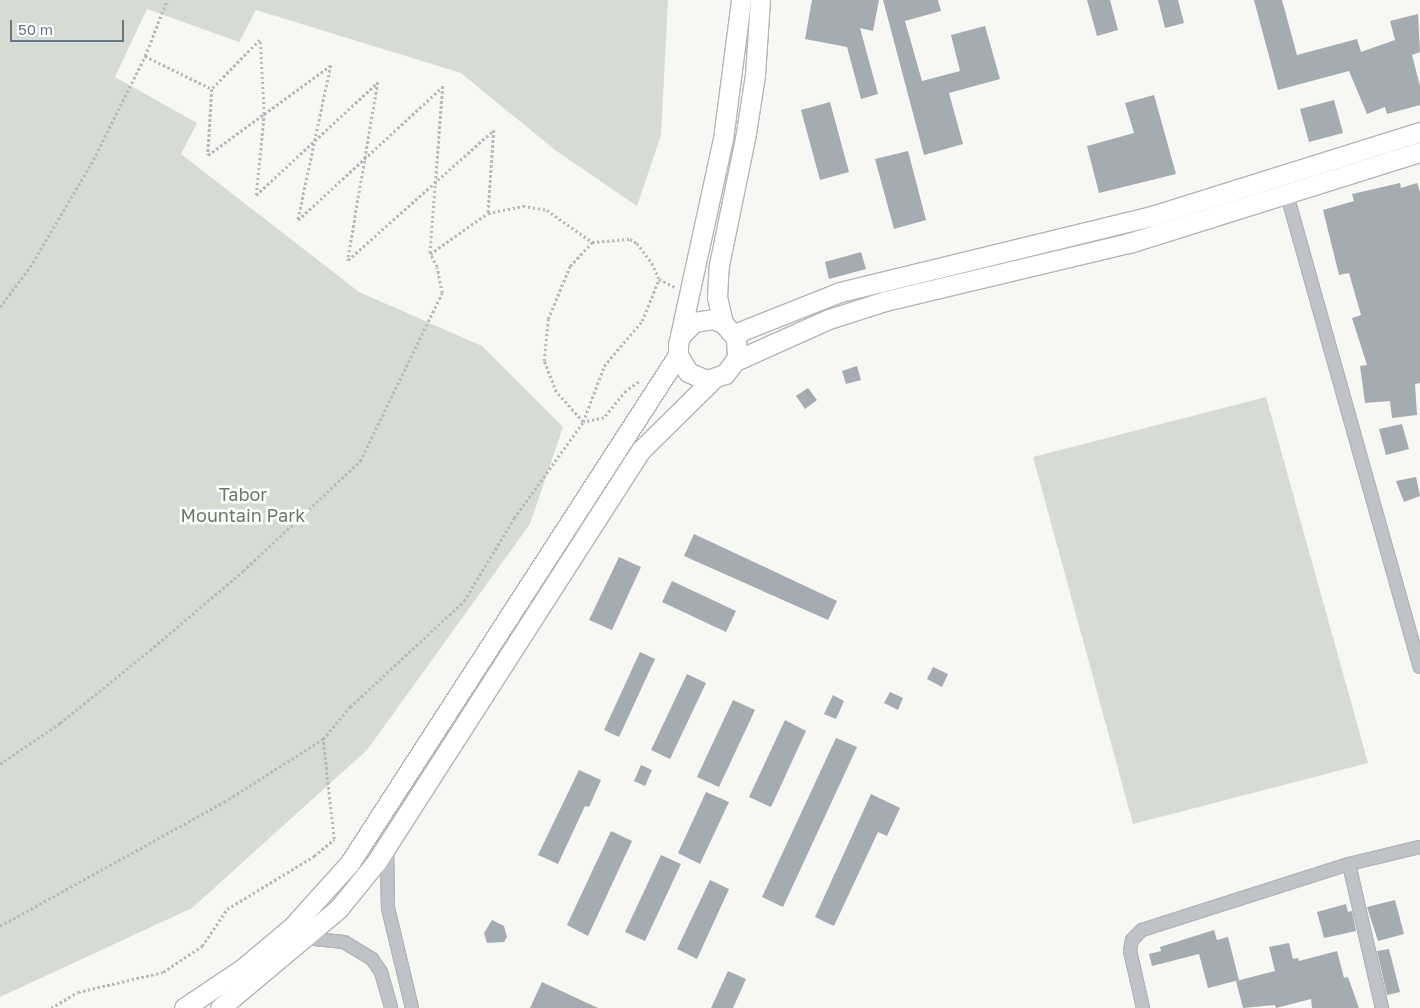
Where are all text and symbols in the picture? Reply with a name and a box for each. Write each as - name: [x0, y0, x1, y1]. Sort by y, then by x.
- scale bar: [12, 10, 126, 42]
- text: 50 m: [18, 20, 53, 38]
- park label: Tabor Mountain Park: [181, 484, 305, 526]

